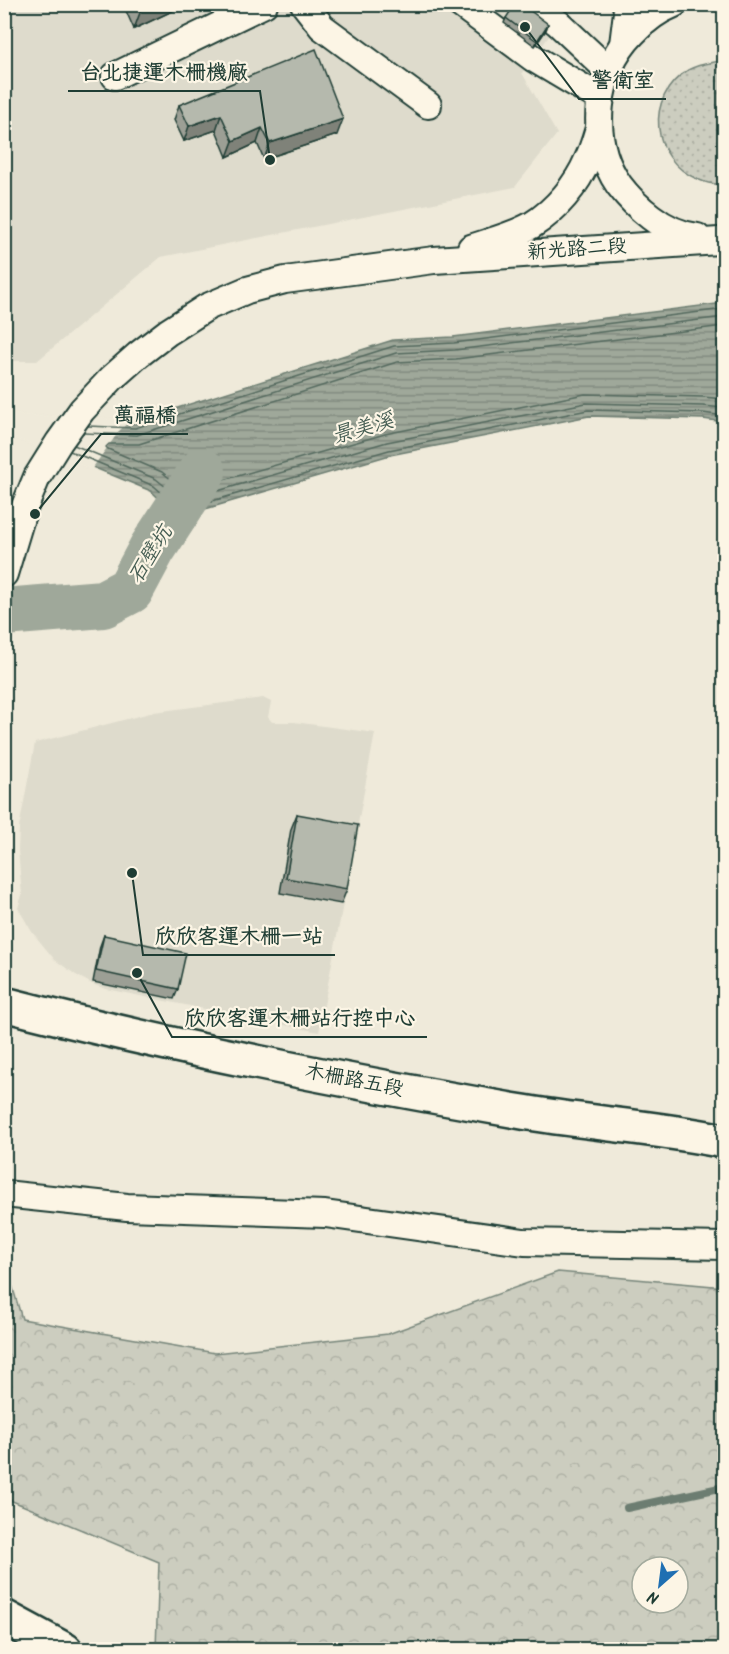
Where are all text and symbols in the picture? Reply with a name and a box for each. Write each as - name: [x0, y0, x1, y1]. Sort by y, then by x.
- callout: 台北捷運木柵機廠: [68, 52, 260, 91]
- text: 台北捷運木柵機廠: [80, 57, 248, 90]
- callout: 警衛室: [579, 60, 666, 99]
- text: 警衛室: [592, 65, 655, 98]
- street label: 新光路二段: [526, 231, 628, 269]
- callout: 萬福橋: [101, 395, 188, 434]
- text: 萬福橋: [114, 400, 177, 433]
- water label: 景美溪: [328, 404, 399, 454]
- water label: 石壁坑: [120, 518, 183, 590]
- callout: 欣欣客運木柵一站: [143, 916, 335, 955]
- text: 欣欣客運木柵一站: [155, 921, 323, 954]
- callout: 欣欣客運木柵站行控中心: [172, 998, 427, 1037]
- text: 欣欣客運木柵站行控中心: [185, 1003, 416, 1036]
- street label: 木柵路五段: [302, 1056, 406, 1106]
- north arrow: [630, 1555, 690, 1615]
- text: N: [643, 1584, 664, 1610]

